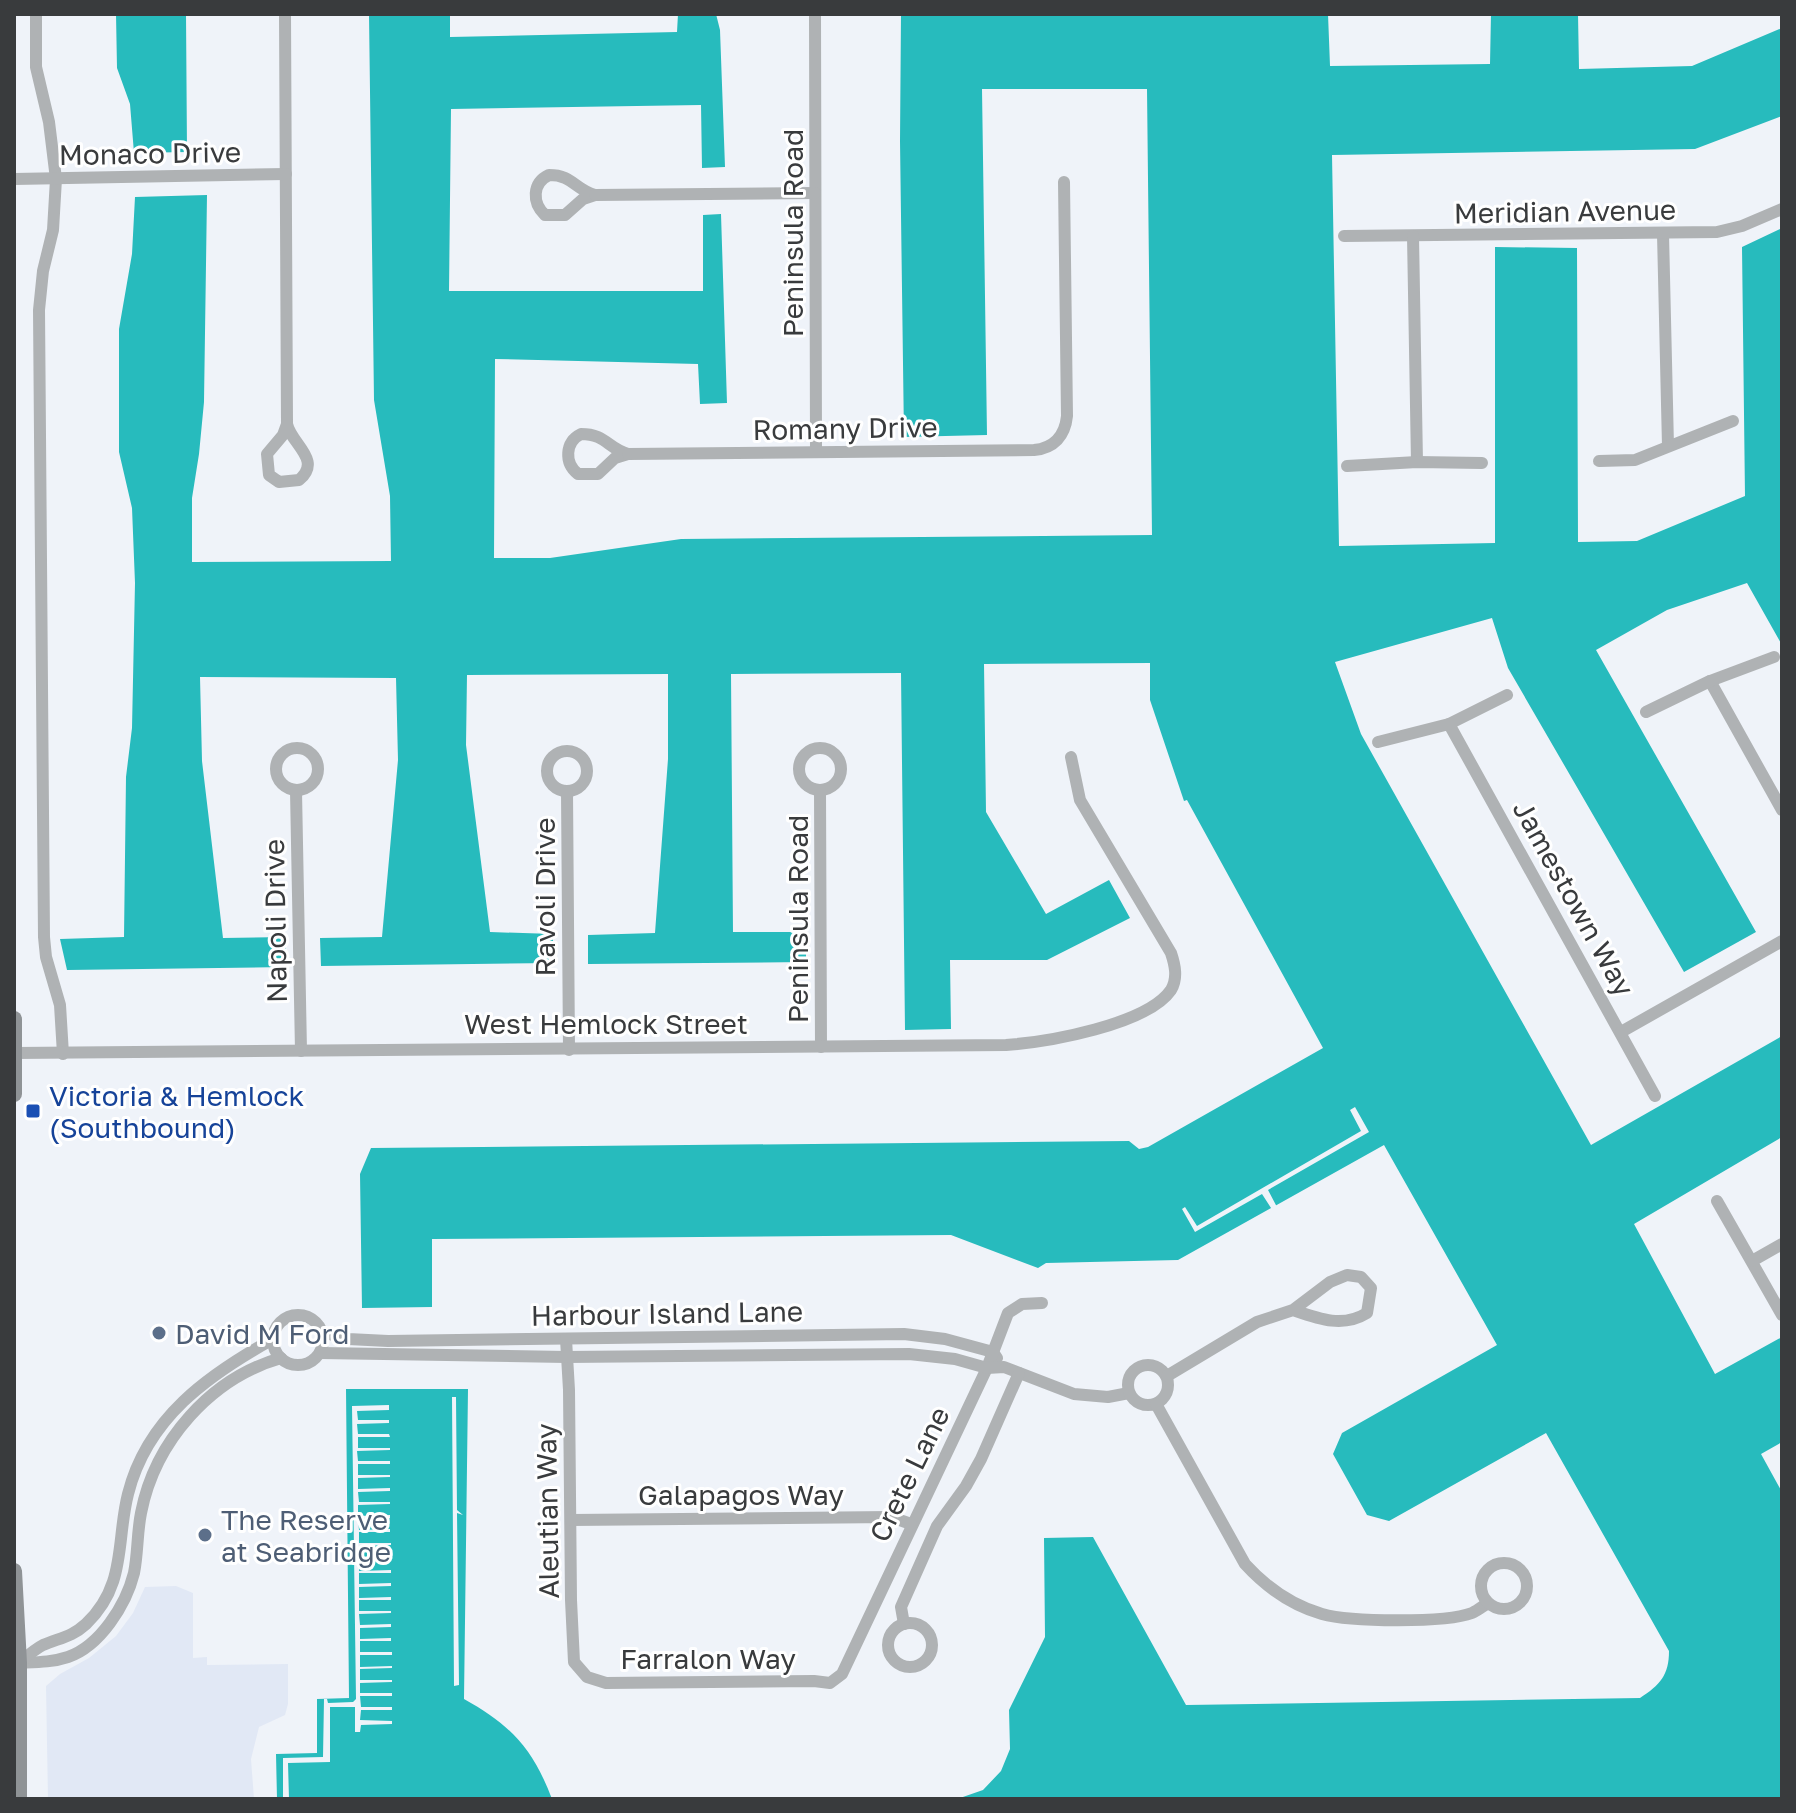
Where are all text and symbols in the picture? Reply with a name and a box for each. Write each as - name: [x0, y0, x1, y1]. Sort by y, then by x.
- street label: Peninsula Road: [776, 129, 809, 337]
- street label: Monaco Drive: [59, 135, 241, 171]
- street label: Meridian Avenue: [1454, 193, 1676, 229]
- street label: Romany Drive: [752, 410, 938, 446]
- street label: Jamestown Way: [1507, 794, 1642, 1002]
- street label: Peninsula Road: [781, 815, 814, 1023]
- street label: Ravoli Drive: [528, 818, 561, 976]
- street label: Napoli Drive: [257, 839, 293, 1003]
- street label: West Hemlock Street: [464, 1007, 748, 1040]
- place label: Victoria & Hemlock (Southbound): [49, 1079, 305, 1144]
- marker: Victoria & Hemlock (Southbound): [24, 1102, 42, 1120]
- street label: Harbour Island Lane: [531, 1294, 803, 1332]
- place label: David M Ford: [175, 1317, 349, 1350]
- marker: David M Ford: [150, 1324, 168, 1342]
- street label: Crete Lane: [862, 1401, 956, 1547]
- street label: Aleutian Way: [529, 1423, 565, 1599]
- street label: Galapagos Way: [638, 1478, 844, 1511]
- place label: The Reserve at Seabridge: [221, 1503, 391, 1568]
- marker: The Reserve at Seabridge: [196, 1526, 214, 1544]
- street label: Farralon Way: [620, 1642, 796, 1675]

